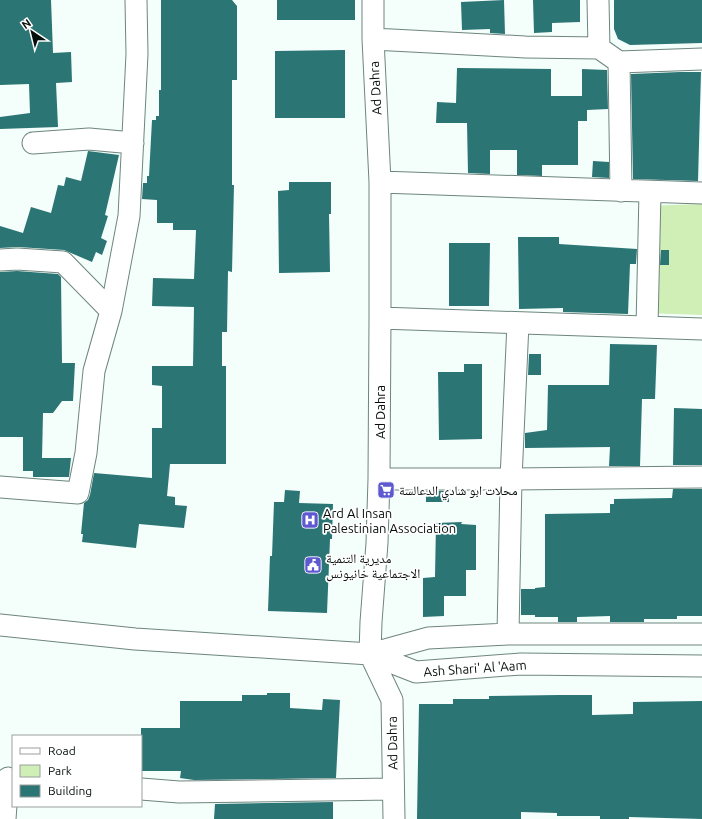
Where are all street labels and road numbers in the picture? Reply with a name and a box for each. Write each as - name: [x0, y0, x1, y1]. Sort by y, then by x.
- street label: Ad Dahra: [367, 61, 383, 115]
- street label: Ad Dahra: [373, 385, 387, 439]
- street label: Ash Shari' Al 'Aam: [423, 657, 527, 679]
- street label: Ad Dahra: [385, 716, 399, 770]

